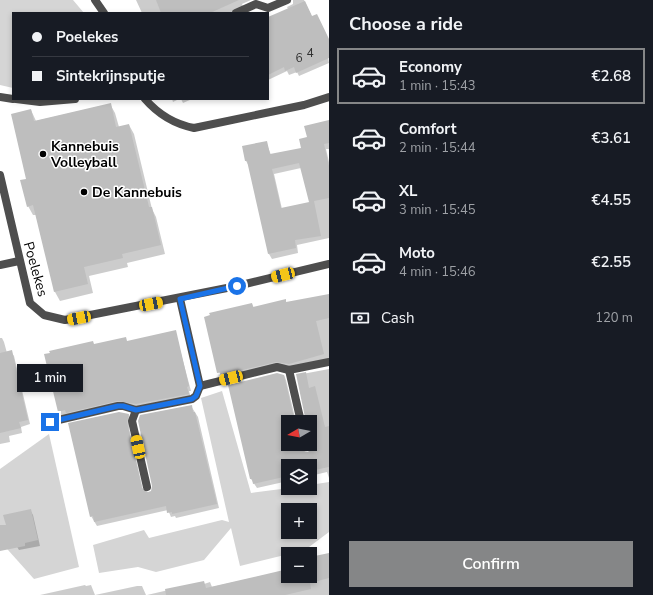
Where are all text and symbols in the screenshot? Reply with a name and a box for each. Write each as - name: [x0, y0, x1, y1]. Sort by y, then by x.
- text: Choose a ride: [349, 12, 463, 36]
- text: Poelekes: [56, 27, 118, 47]
- house number: 4: [306, 45, 314, 61]
- house number: 6: [295, 50, 303, 66]
- text: Economy: [399, 57, 462, 77]
- icon: car: [351, 58, 387, 94]
- text: Sintekrijnsputje: [56, 66, 165, 86]
- text: €2.68: [591, 66, 631, 86]
- text: 1 min · 15:43: [399, 77, 475, 95]
- text: Comfort: [399, 119, 456, 139]
- icon: car: [351, 120, 387, 156]
- text: €3.61: [591, 128, 631, 148]
- place label: Kannebuis Volleyball: [50, 137, 119, 172]
- text: 2 min · 15:44: [399, 139, 475, 157]
- marker: Kannebuis Volleyball: [38, 149, 48, 159]
- text: XL: [399, 181, 418, 201]
- icon: car: [351, 182, 387, 218]
- place label: De Kannebuis: [92, 183, 182, 202]
- marker: De Kannebuis: [79, 187, 89, 197]
- text: €4.55: [591, 190, 631, 210]
- text: 3 min · 15:45: [399, 201, 475, 219]
- street label: Poelekes: [19, 239, 52, 299]
- text: Moto: [399, 243, 435, 263]
- icon: car: [351, 244, 387, 280]
- text: €2.55: [591, 252, 631, 272]
- text: 4 min · 15:46: [399, 263, 475, 281]
- car: [270, 266, 296, 284]
- route start: [228, 277, 246, 295]
- car: [138, 296, 164, 312]
- icon: cash: [349, 307, 371, 329]
- text: Cash: [381, 308, 415, 328]
- text: 120 m: [595, 309, 633, 327]
- car: [66, 310, 92, 326]
- callout: 1 min: [17, 364, 83, 392]
- text: 1 min: [33, 369, 67, 387]
- car: [218, 369, 244, 387]
- route end: [41, 413, 59, 431]
- north arrow: [281, 415, 317, 451]
- map controls: [281, 415, 317, 583]
- car: [130, 434, 146, 460]
- button: layers: [281, 459, 317, 495]
- button: +: [281, 503, 317, 539]
- button: Confirm: [349, 541, 633, 587]
- button: −: [281, 547, 317, 583]

